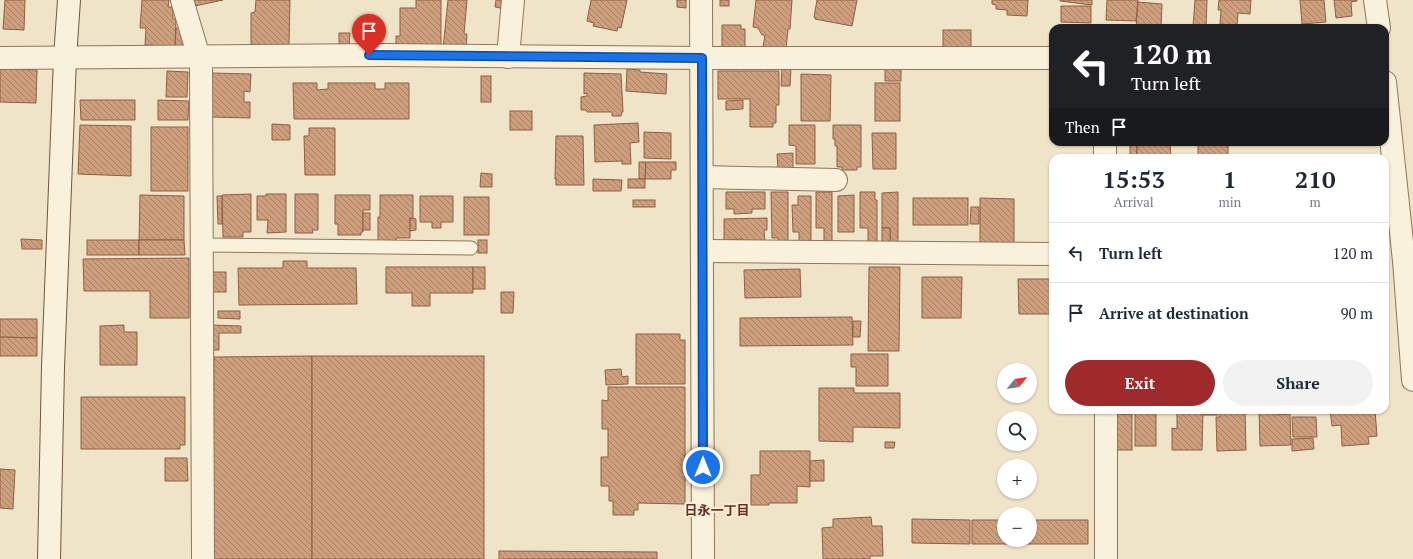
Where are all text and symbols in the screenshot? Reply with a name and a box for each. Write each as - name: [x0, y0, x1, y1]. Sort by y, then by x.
- pin: [352, 14, 386, 55]
- icon: arrive: [358, 20, 380, 42]
- text: 120 m: [1131, 35, 1212, 72]
- icon: left: [1065, 40, 1117, 92]
- text: Turn left: [1131, 71, 1201, 95]
- icon: arrive: [1108, 116, 1130, 138]
- text: Then: [1065, 117, 1100, 137]
- text: 15:53: [1102, 163, 1165, 195]
- text: 1: [1223, 163, 1237, 195]
- text: 210: [1295, 163, 1335, 195]
- text: Arrival: [1114, 193, 1154, 211]
- text: min: [1218, 193, 1241, 211]
- text: m: [1310, 193, 1321, 211]
- icon: left: [1065, 242, 1087, 264]
- text: Turn left: [1099, 243, 1163, 263]
- text: 120 m: [1332, 243, 1373, 263]
- icon: arrive: [1065, 302, 1087, 324]
- text: Arrive at destination: [1099, 303, 1249, 323]
- text: 90 m: [1340, 303, 1373, 323]
- button: Exit: [1065, 360, 1215, 406]
- button: Share: [1223, 360, 1373, 406]
- north arrow: [997, 363, 1037, 403]
- map controls: [997, 363, 1037, 547]
- button: search: [997, 411, 1037, 451]
- position arrow: [682, 446, 724, 488]
- button: +: [997, 459, 1037, 499]
- district label: 日永一丁目: [684, 501, 750, 519]
- button: −: [997, 507, 1037, 547]

